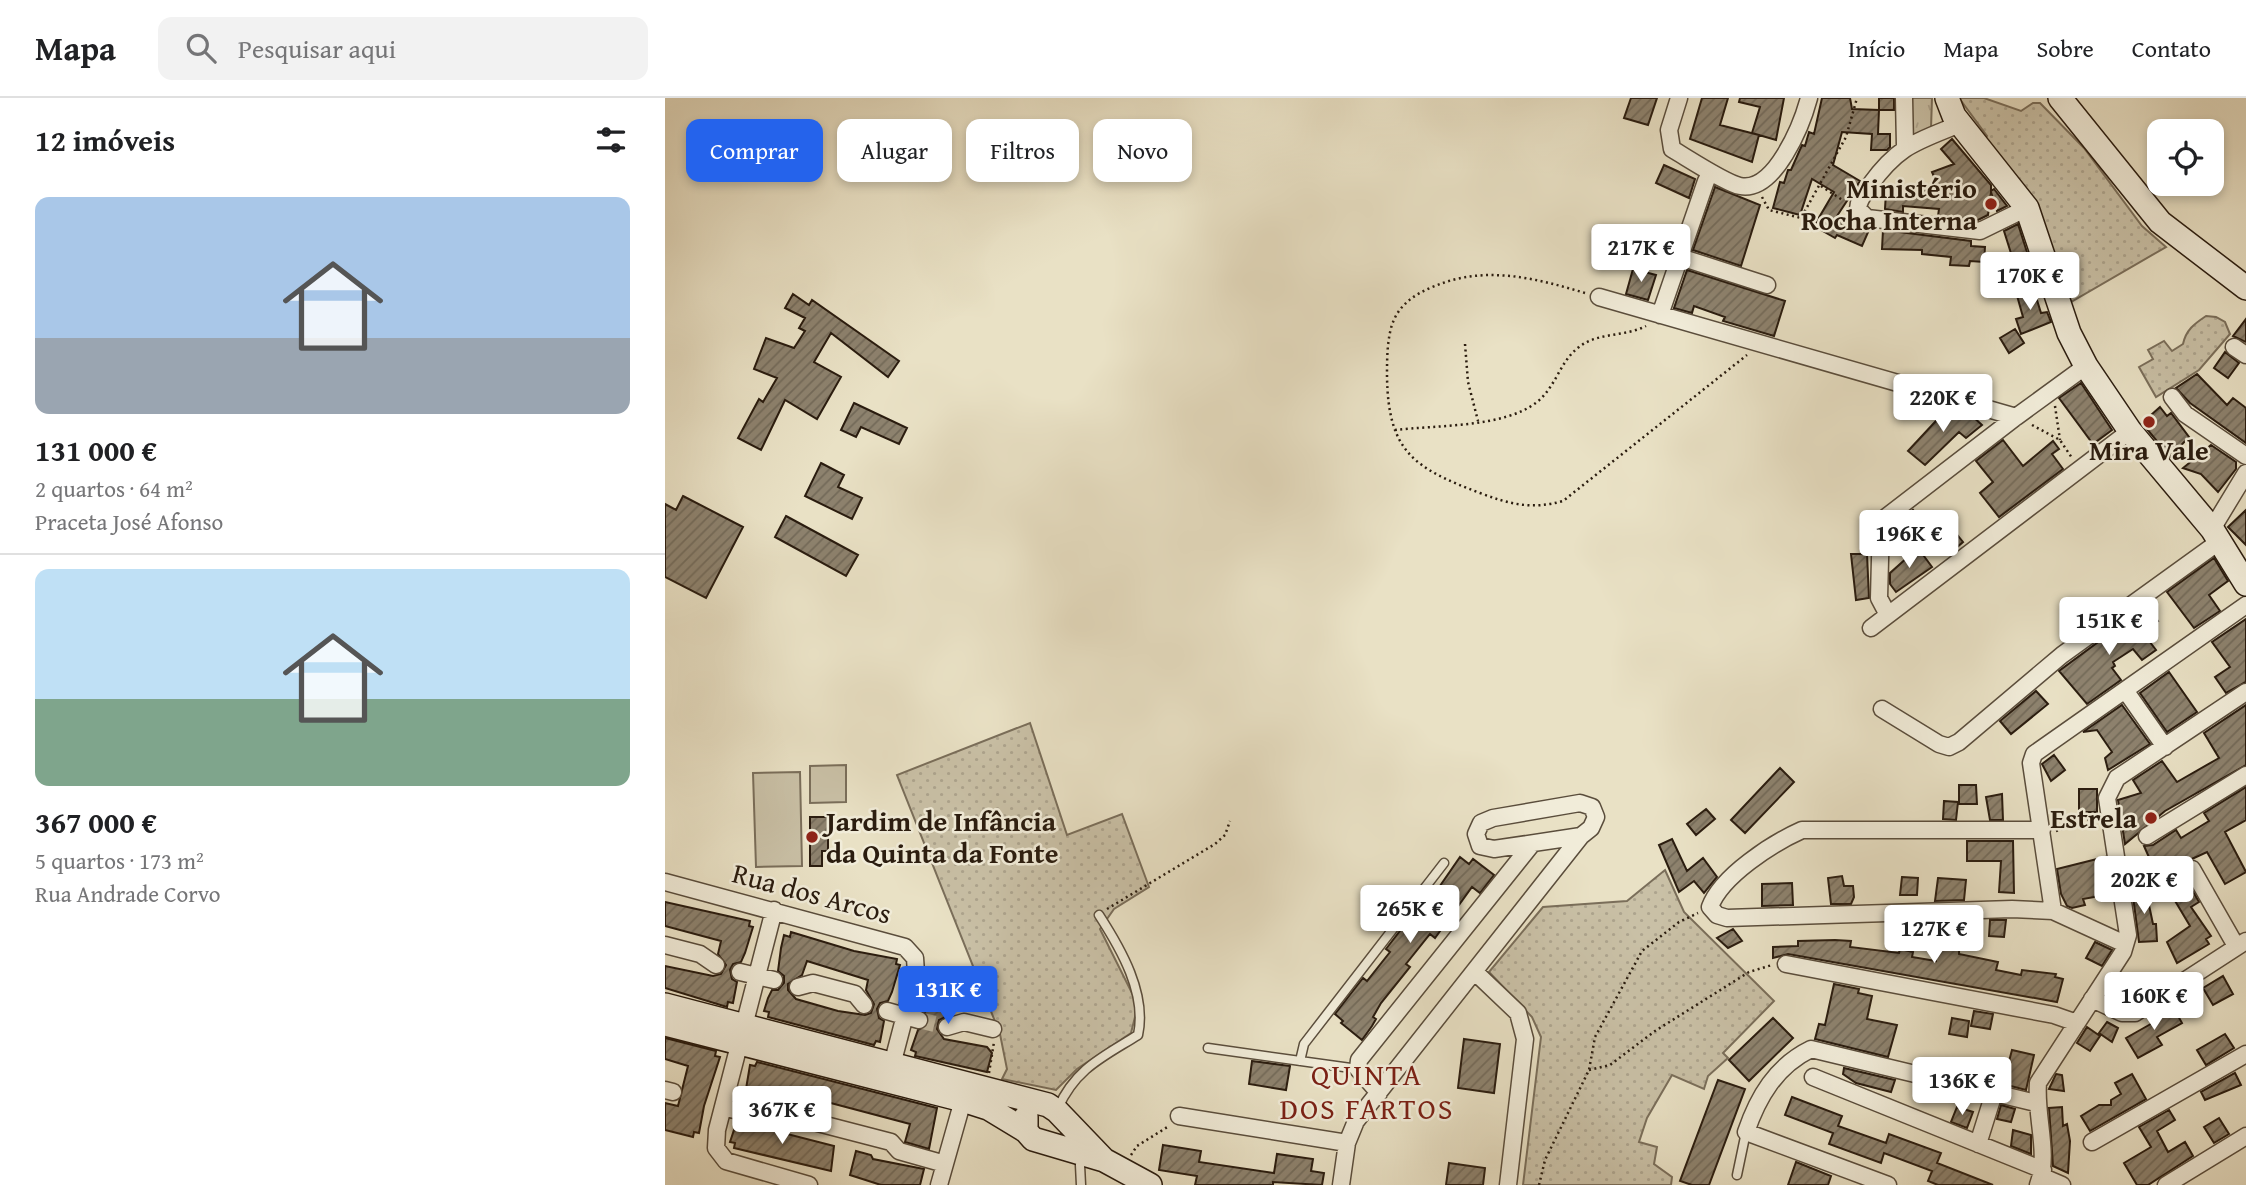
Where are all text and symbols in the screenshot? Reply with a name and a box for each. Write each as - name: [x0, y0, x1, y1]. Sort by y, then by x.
- search box: [158, 17, 648, 80]
- text: Mapa: [35, 24, 116, 72]
- icon: search: [182, 29, 220, 67]
- text: Pesquisar aqui: [238, 29, 396, 68]
- text: Início: [1848, 31, 1905, 66]
- text: Mapa: [1943, 31, 1999, 66]
- text: Sobre: [2037, 31, 2094, 66]
- text: Contato: [2132, 31, 2211, 66]
- text: 12 imóveis: [35, 118, 175, 162]
- chip: Comprar: [686, 119, 823, 182]
- chip: Alugar: [837, 119, 952, 182]
- chip: Filtros: [966, 119, 1079, 182]
- chip: Novo: [1093, 119, 1192, 182]
- map controls: [2147, 119, 2224, 196]
- button: locate: [2147, 119, 2224, 196]
- icon: filters: [592, 121, 630, 159]
- place label: Ministério Rocha Interna: [1801, 167, 1978, 240]
- marker: Ministério Rocha Interna: [1983, 196, 1999, 212]
- pin: 217K €: [1584, 225, 1698, 284]
- text: 217K €: [1607, 230, 1675, 263]
- icon: home: [270, 243, 396, 369]
- pin: 170K €: [1973, 252, 2087, 312]
- text: 170K €: [1996, 258, 2064, 291]
- pin: 220K €: [1886, 374, 2000, 434]
- text: 220K €: [1909, 380, 1977, 413]
- marker: Mira Vale: [2141, 414, 2157, 430]
- text: 131 000 €: [35, 428, 157, 472]
- place label: Mira Vale: [2089, 429, 2209, 470]
- text: 2 quartos · 64 m²: [35, 472, 193, 505]
- text: Praceta José Afonso: [35, 505, 223, 538]
- pin: 196K €: [1852, 510, 1966, 570]
- text: 196K €: [1875, 516, 1943, 549]
- pin: 151K €: [2052, 598, 2166, 657]
- text: 151K €: [2075, 603, 2143, 636]
- icon: home: [270, 615, 396, 741]
- place label: Estrela: [2050, 797, 2138, 838]
- text: 367 000 €: [35, 800, 157, 844]
- place label: Jardim de Infância da Quinta da Fonte: [822, 800, 1058, 873]
- marker: Estrela: [2143, 810, 2159, 826]
- marker: Jardim de Infância da Quinta da Fonte: [804, 829, 820, 845]
- text: 5 quartos · 173 m²: [35, 844, 204, 877]
- street label: Rua dos Arcos: [728, 852, 896, 933]
- pin: 202K €: [2087, 856, 2201, 916]
- text: 202K €: [2110, 862, 2178, 895]
- text: Rua Andrade Corvo: [35, 877, 220, 910]
- pin: 265K €: [1353, 886, 1467, 945]
- text: 265K €: [1376, 891, 1444, 924]
- pin: 127K €: [1877, 906, 1991, 965]
- text: 127K €: [1900, 911, 1968, 944]
- pin: 131K €: [891, 967, 1005, 1026]
- text: 131K €: [914, 972, 982, 1005]
- pin: 160K €: [2097, 972, 2211, 1032]
- text: 160K €: [2120, 978, 2188, 1011]
- district label: QUINTA DOS FARTOS: [1280, 1052, 1454, 1130]
- pin: 136K €: [1905, 1058, 2019, 1117]
- text: 136K €: [1928, 1063, 1996, 1096]
- pin: 367K €: [725, 1086, 839, 1146]
- text: 367K €: [748, 1092, 816, 1125]

